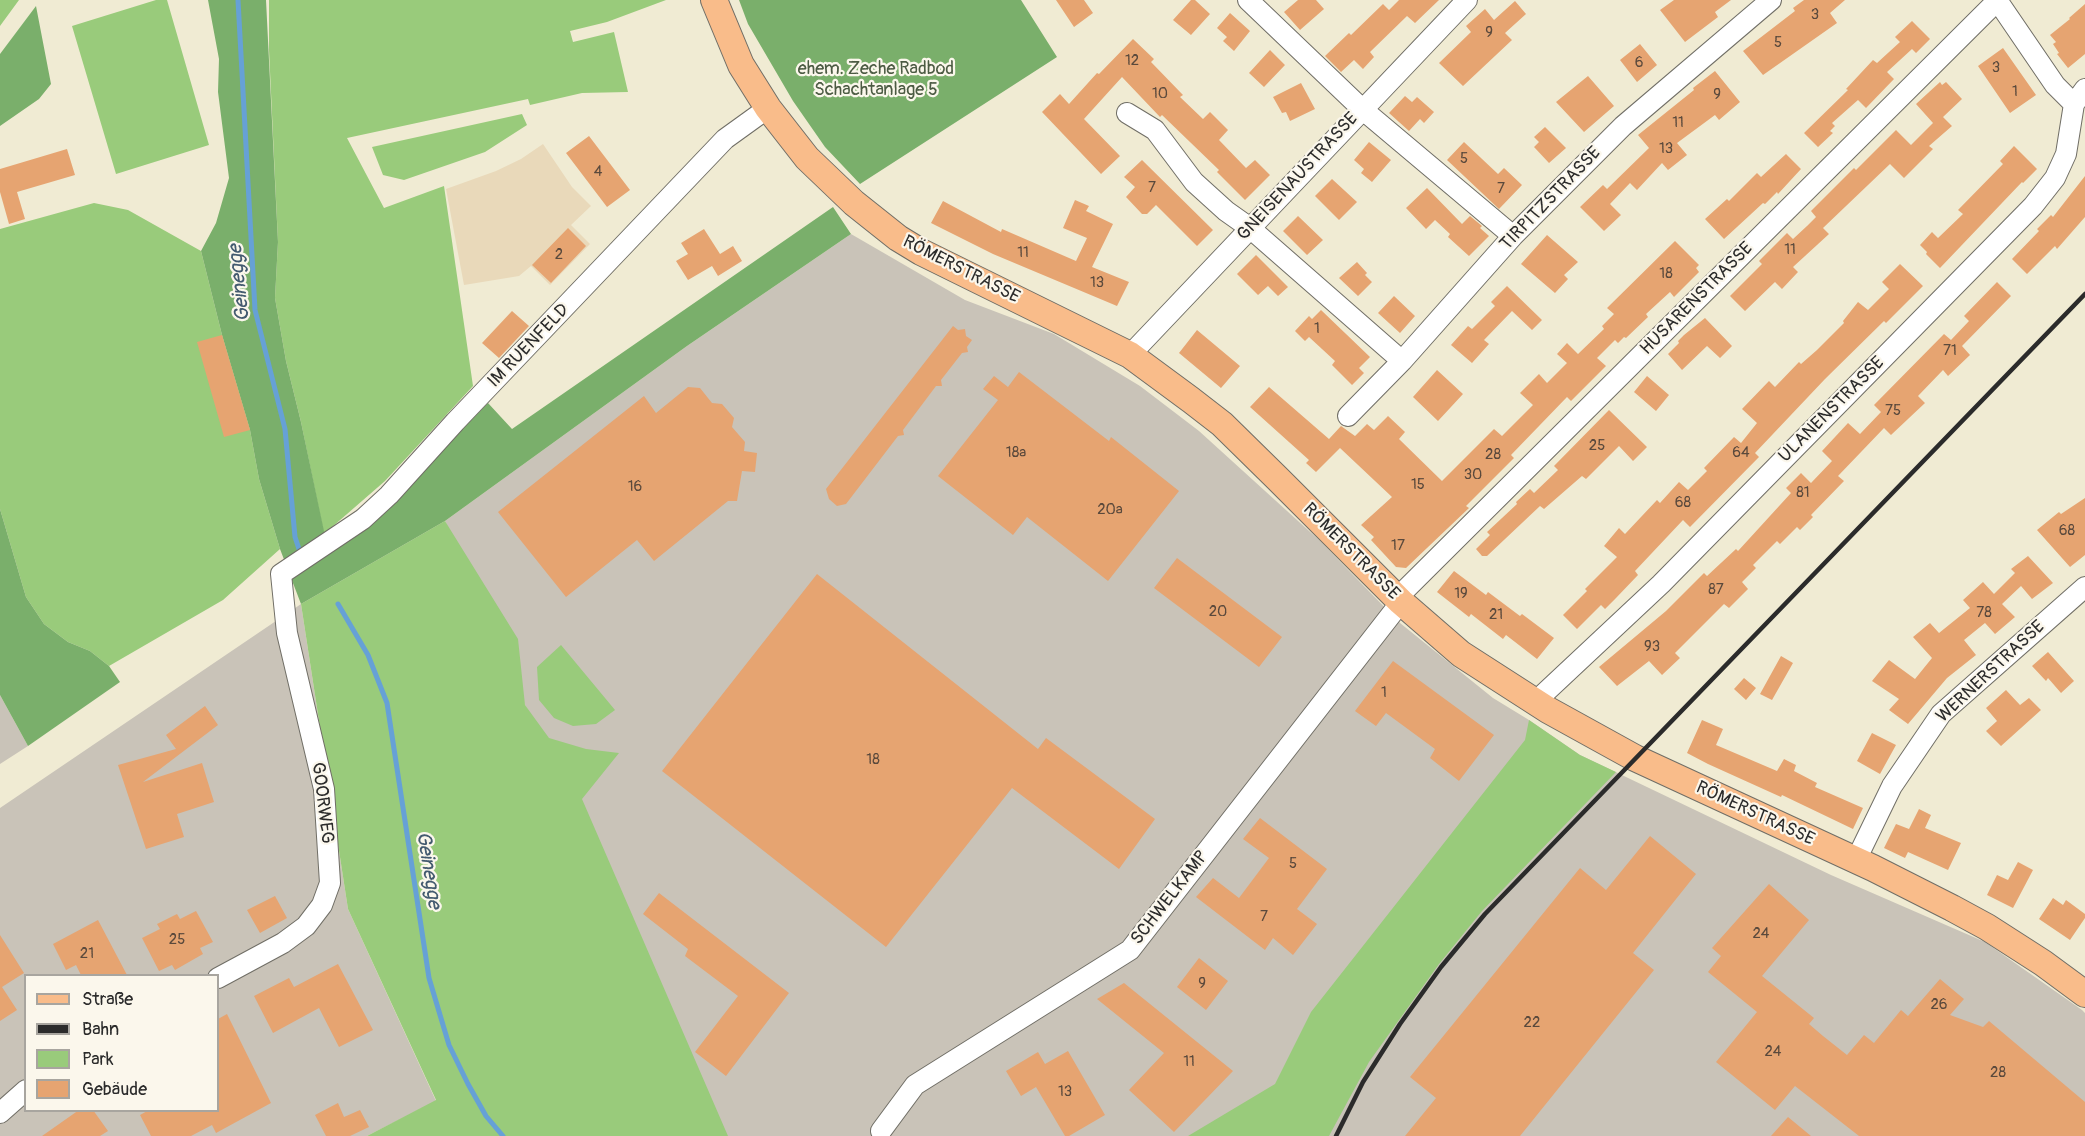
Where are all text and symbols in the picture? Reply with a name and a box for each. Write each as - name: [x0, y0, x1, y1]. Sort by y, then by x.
- house number: 3: [1811, 6, 1819, 24]
- house number: 9: [1485, 24, 1493, 42]
- house number: 5: [1774, 34, 1782, 52]
- house number: 12: [1125, 52, 1139, 70]
- house number: 6: [1635, 54, 1643, 72]
- park label: ehem. Zeche Radbod Schachtanlage 5: [798, 58, 954, 100]
- house number: 3: [1992, 59, 2000, 77]
- house number: 1: [2012, 83, 2018, 101]
- house number: 10: [1152, 85, 1168, 103]
- house number: 9: [1713, 86, 1721, 104]
- street label: GNEISENAUSTRASSE: [1233, 108, 1363, 246]
- house number: 11: [1672, 114, 1684, 132]
- house number: 13: [1659, 140, 1673, 158]
- street label: TIRPITZSTRASSE: [1496, 143, 1606, 255]
- house number: 5: [1460, 150, 1468, 168]
- house number: 4: [594, 163, 602, 181]
- house number: 7: [1148, 179, 1156, 197]
- house number: 7: [1497, 180, 1505, 198]
- street label: RÖMERSTRASSE: [899, 231, 1023, 309]
- street label: HUSARENSTRASSE: [1636, 238, 1758, 360]
- house number: 11: [1784, 241, 1796, 259]
- water label: Geinegge: [224, 243, 256, 323]
- house number: 11: [1017, 244, 1029, 262]
- house number: 2: [555, 246, 563, 264]
- house number: 18: [1659, 265, 1673, 283]
- house number: 13: [1090, 274, 1104, 292]
- street label: IM RUENFELD: [484, 300, 574, 392]
- house number: 1: [1314, 320, 1320, 338]
- house number: 71: [1943, 342, 1957, 360]
- street label: ULANENSTRASSE: [1775, 353, 1889, 467]
- house number: 75: [1885, 402, 1901, 420]
- house number: 25: [1589, 437, 1605, 455]
- house number: 18a: [1006, 444, 1026, 462]
- house number: 64: [1732, 444, 1750, 462]
- house number: 28: [1485, 446, 1501, 464]
- house number: 30: [1464, 466, 1482, 484]
- house number: 15: [1411, 476, 1425, 494]
- house number: 16: [628, 478, 642, 496]
- house number: 81: [1796, 484, 1810, 502]
- house number: 68: [1675, 494, 1691, 512]
- street label: RÖMERSTRASSE: [1298, 499, 1404, 605]
- house number: 20a: [1097, 501, 1123, 519]
- house number: 68: [2059, 522, 2075, 540]
- house number: 17: [1391, 537, 1405, 555]
- house number: 87: [1708, 581, 1724, 599]
- house number: 19: [1454, 585, 1468, 603]
- house number: 20: [1209, 603, 1227, 621]
- house number: 78: [1976, 604, 1992, 622]
- house number: 21: [1489, 606, 1503, 624]
- street label: WERNERSTRASSE: [1932, 616, 2050, 728]
- house number: 93: [1644, 638, 1660, 656]
- house number: 1: [1381, 684, 1387, 702]
- house number: 18: [866, 751, 880, 769]
- street label: GOORWEG: [306, 761, 338, 845]
- street label: RÖMERSTRASSE: [1692, 777, 1818, 851]
- water label: Geinegge: [410, 830, 446, 910]
- street label: SCHWELKAMP: [1127, 847, 1213, 949]
- house number: 5: [1289, 855, 1297, 873]
- house number: 7: [1260, 908, 1268, 926]
- house number: 24: [1752, 925, 1770, 943]
- house number: 25: [169, 931, 185, 949]
- house number: 21: [80, 945, 94, 963]
- legend: [24, 974, 219, 1112]
- house number: 9: [1198, 975, 1206, 993]
- text: Straße: [82, 988, 133, 1011]
- house number: 26: [1930, 996, 1948, 1014]
- house number: 22: [1524, 1014, 1540, 1032]
- text: Bahn: [82, 1018, 119, 1041]
- house number: 24: [1764, 1043, 1782, 1061]
- text: Park: [82, 1048, 114, 1071]
- house number: 11: [1183, 1053, 1195, 1071]
- house number: 28: [1990, 1064, 2006, 1082]
- text: Gebäude: [82, 1078, 147, 1101]
- house number: 13: [1058, 1083, 1072, 1101]

